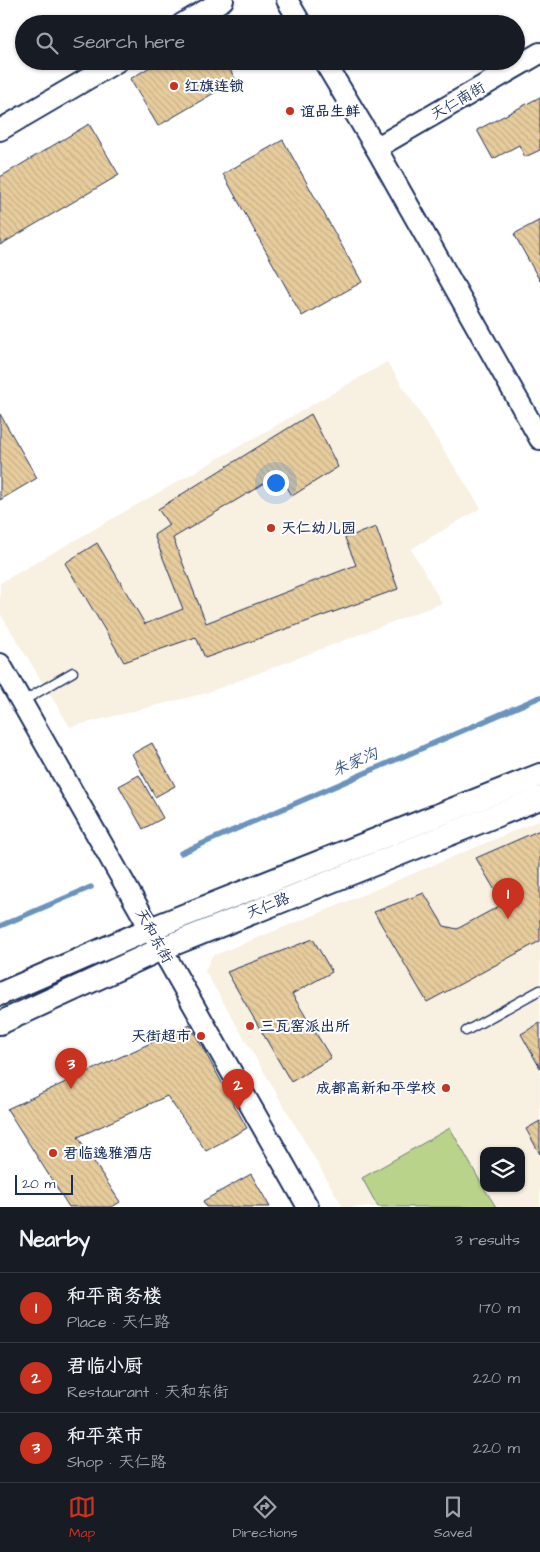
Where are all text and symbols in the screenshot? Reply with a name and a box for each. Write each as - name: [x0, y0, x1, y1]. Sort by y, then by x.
- search box: [15, 15, 525, 70]
- icon: search: [33, 29, 61, 57]
- text: Search here: [73, 29, 185, 56]
- place label: 红旗连锁: [184, 76, 244, 97]
- street label: 天仁南街: [427, 77, 489, 125]
- marker: 红旗连锁: [168, 80, 180, 92]
- place label: 谊品生鲜: [300, 101, 361, 122]
- marker: 谊品生鲜: [284, 105, 296, 117]
- your location: [263, 470, 289, 496]
- place label: 天仁幼儿园: [281, 518, 356, 539]
- marker: 天仁幼儿园: [265, 522, 277, 534]
- water label: 朱家沟: [329, 742, 383, 782]
- pin: 1: [492, 878, 524, 919]
- street label: 天仁路: [243, 888, 293, 924]
- street label: 天和东街: [130, 905, 178, 967]
- place label: 三瓦窑派出所: [260, 1016, 350, 1037]
- marker: 三瓦窑派出所: [244, 1020, 256, 1032]
- place label: 天街超市: [131, 1026, 191, 1047]
- marker: 天街超市: [195, 1030, 207, 1042]
- pin: 3: [55, 1048, 87, 1089]
- pin: 2: [222, 1069, 254, 1110]
- place label: 成都高新和平学校: [316, 1078, 436, 1099]
- marker: 成都高新和平学校: [440, 1082, 452, 1094]
- place label: 君临逸雅酒店: [63, 1143, 153, 1164]
- marker: 君临逸雅酒店: [47, 1147, 59, 1159]
- map controls: [480, 1147, 525, 1192]
- button: layers: [480, 1147, 525, 1192]
- scale bar: [15, 1172, 72, 1195]
- text: 20 m: [22, 1174, 55, 1194]
- text: Nearby: [20, 1225, 90, 1254]
- text: 3 results: [455, 1229, 520, 1251]
- text: 和平商务楼: [67, 1283, 162, 1310]
- text: 1: [35, 1297, 37, 1319]
- text: 170 m: [479, 1297, 520, 1319]
- text: Place · 天仁路: [67, 1311, 170, 1333]
- text: 君临小厨: [67, 1353, 143, 1380]
- text: 2: [31, 1367, 41, 1389]
- text: 220 m: [473, 1367, 520, 1389]
- text: Restaurant · 天和东街: [67, 1381, 228, 1403]
- text: 和平菜市: [67, 1423, 143, 1450]
- text: 3: [32, 1437, 40, 1459]
- text: 220 m: [473, 1437, 520, 1459]
- text: Shop · 天仁路: [67, 1451, 166, 1473]
- tab: Map: [68, 1493, 96, 1543]
- tab: Directions: [232, 1493, 297, 1543]
- tab: Saved: [434, 1493, 472, 1543]

